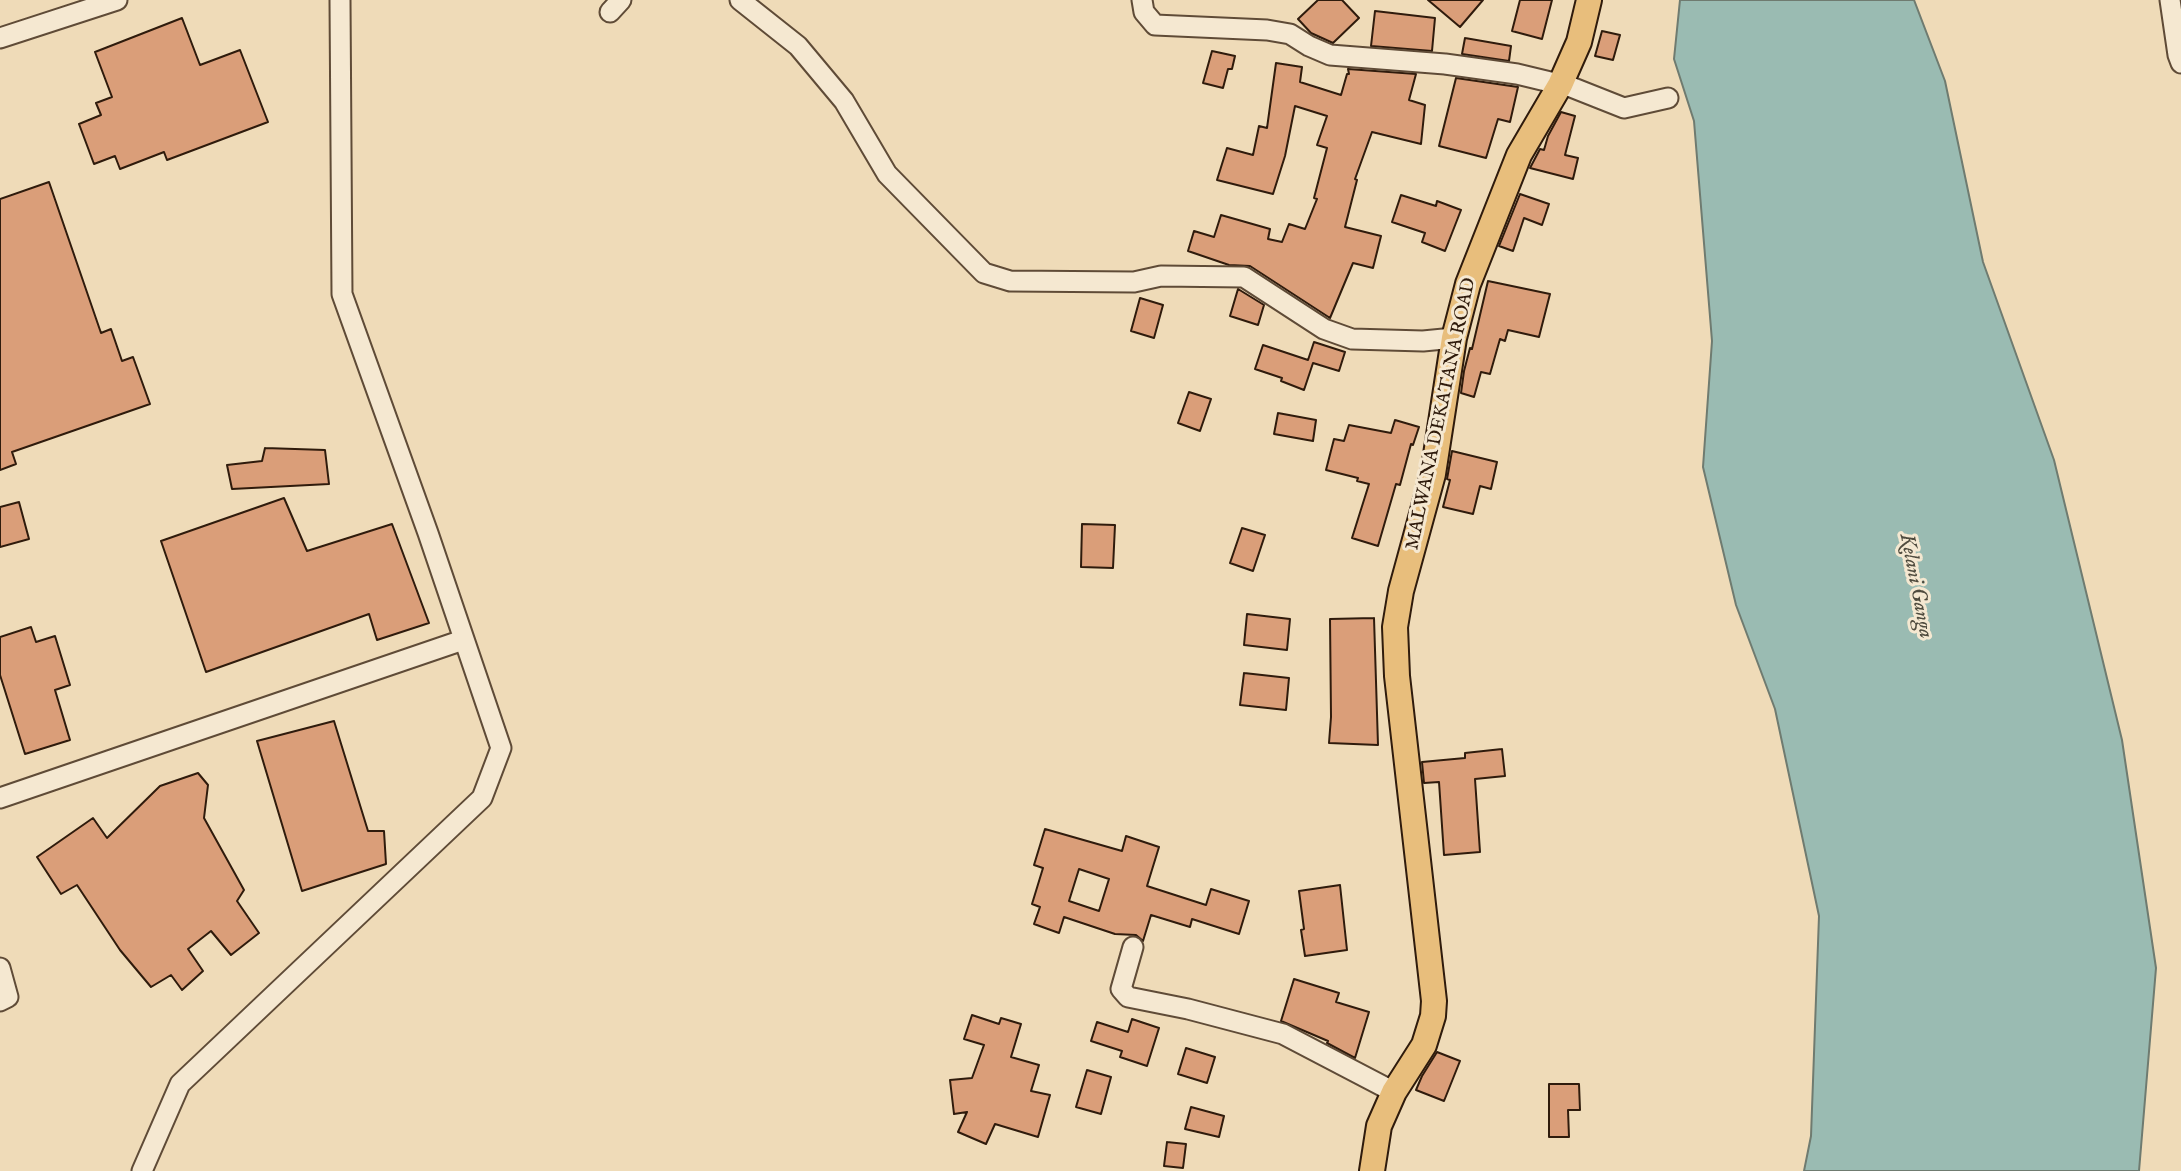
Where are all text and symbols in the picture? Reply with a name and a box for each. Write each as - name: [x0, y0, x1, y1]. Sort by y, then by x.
- street label: MALWANA DEKATANA ROAD: [1402, 276, 1482, 552]
- water label: Kelani Ganga: [1893, 532, 1937, 640]

